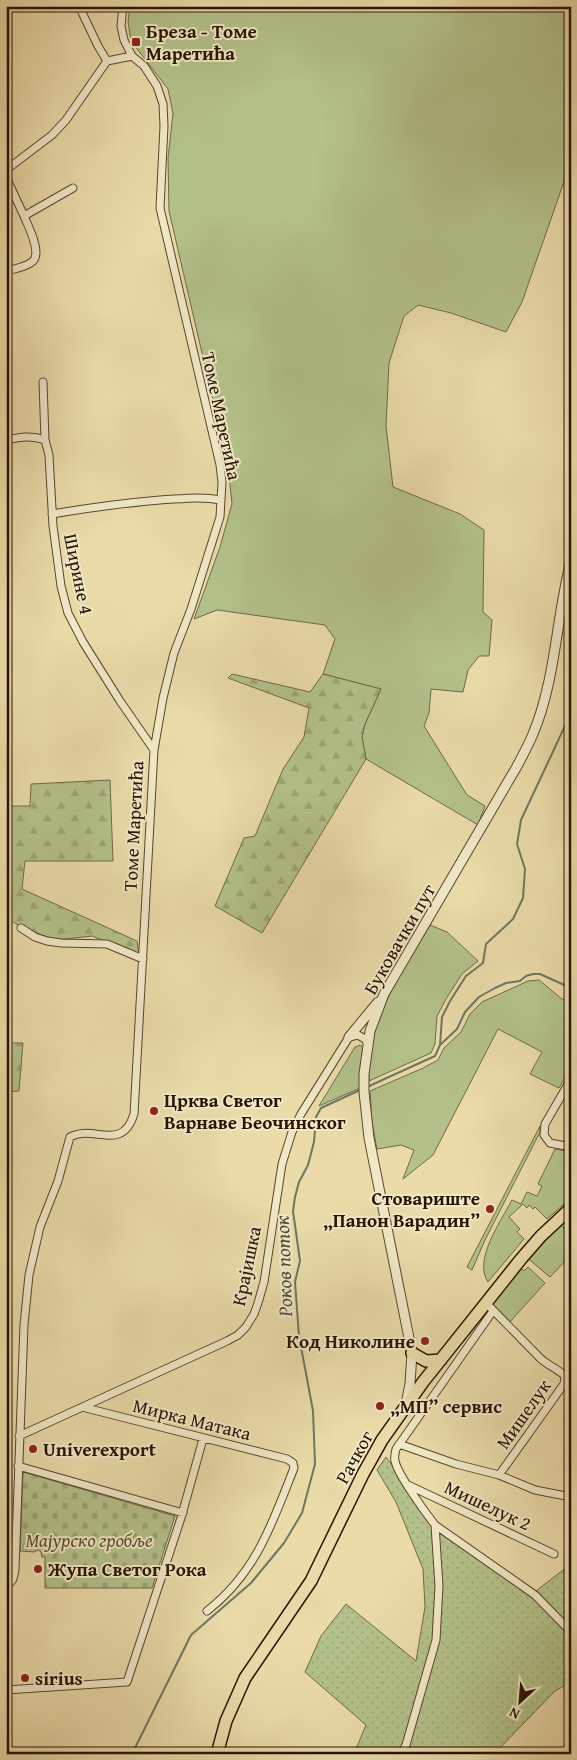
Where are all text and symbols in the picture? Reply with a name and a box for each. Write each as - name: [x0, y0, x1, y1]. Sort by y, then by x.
- place label: Бреза - Томе Маретића: [146, 17, 257, 67]
- marker: Бреза - Томе Маретића: [130, 36, 142, 48]
- street label: Томе Маретића: [195, 349, 249, 483]
- street label: Ширине 4: [57, 531, 101, 617]
- street label: Томе Маретића: [116, 760, 150, 892]
- street label: Буковачки пут: [356, 878, 442, 1000]
- place label: Црква Светог Варнаве Беочинског: [164, 1086, 346, 1136]
- marker: Црква Светог Варнаве Беочинског: [148, 1105, 160, 1117]
- place label: Стовариште „Панон Варадин”: [323, 1184, 480, 1234]
- marker: Стовариште „Панон Варадин”: [484, 1203, 496, 1215]
- water label: Роков поток: [267, 1215, 299, 1318]
- street label: Крајишка: [224, 1224, 268, 1308]
- place label: Код Николине: [286, 1327, 415, 1355]
- marker: Код Николине: [419, 1335, 431, 1347]
- street label: Мишелук: [489, 1373, 557, 1455]
- street label: Мирка Матака: [130, 1391, 254, 1447]
- place label: „МП” сервис: [390, 1392, 502, 1420]
- marker: „МП” сервис: [374, 1400, 386, 1412]
- street label: Рачког: [328, 1425, 380, 1489]
- place label: Univerexport: [43, 1435, 157, 1463]
- marker: Univerexport: [27, 1443, 39, 1455]
- street label: Мишелук 2: [440, 1473, 536, 1537]
- park label: Мајурско гробље: [25, 1526, 153, 1554]
- place label: Жупа Светог Рока: [47, 1555, 207, 1583]
- marker: Жупа Светог Рока: [32, 1563, 44, 1575]
- place label: sirius: [35, 1664, 83, 1692]
- marker: sirius: [19, 1672, 31, 1684]
- north arrow: [494, 1678, 544, 1728]
- text: N: [505, 1702, 523, 1725]

